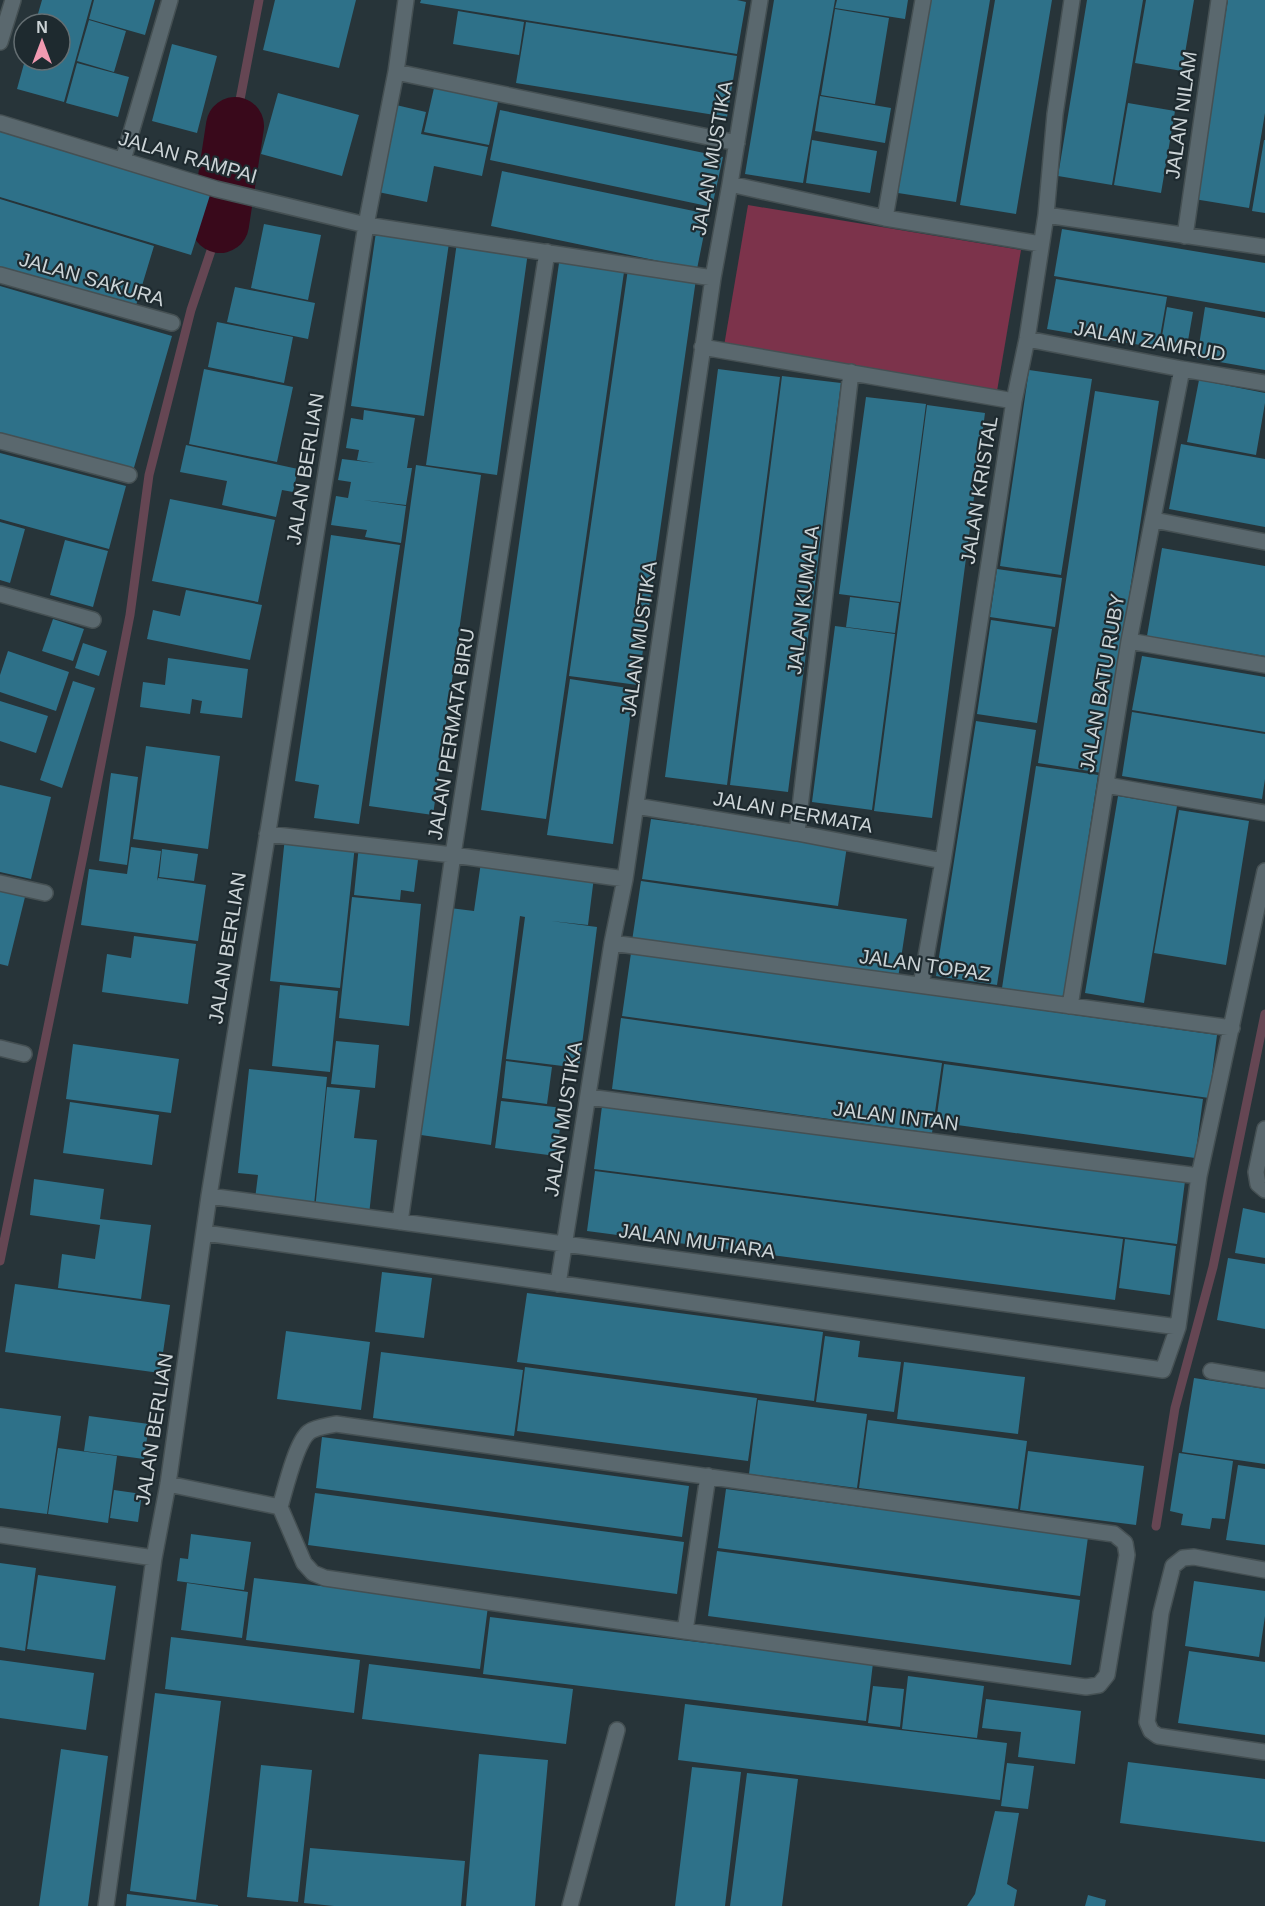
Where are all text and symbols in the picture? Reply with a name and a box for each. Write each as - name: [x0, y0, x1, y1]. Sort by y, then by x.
- north arrow: [12, 12, 72, 72]
- text: N: [36, 19, 48, 36]
- street label: JALAN NILAM: [1161, 50, 1201, 180]
- street label: JALAN MUSTIKA: [688, 78, 737, 237]
- street label: JALAN RAMPAI: [116, 127, 260, 187]
- street label: JALAN SAKURA: [17, 248, 168, 310]
- street label: JALAN ZAMRUD: [1073, 317, 1227, 365]
- street label: JALAN BERLIAN: [282, 392, 328, 546]
- street label: JALAN KRISTAL: [956, 414, 1002, 566]
- street label: JALAN KUMALA: [783, 524, 823, 676]
- street label: JALAN MUSTIKA: [617, 559, 661, 718]
- street label: JALAN BATU RUBY: [1075, 592, 1129, 774]
- street label: JALAN PERMATA BIRU: [423, 627, 479, 841]
- street label: JALAN PERMATA: [712, 787, 875, 837]
- street label: JALAN BERLIAN: [204, 871, 250, 1025]
- street label: JALAN TOPAZ: [858, 945, 992, 985]
- street label: JALAN MUSTIKA: [540, 1039, 586, 1198]
- street label: JALAN INTAN: [832, 1097, 960, 1135]
- street label: JALAN MUTIARA: [617, 1219, 777, 1263]
- street label: JALAN BERLIAN: [131, 1352, 177, 1506]

